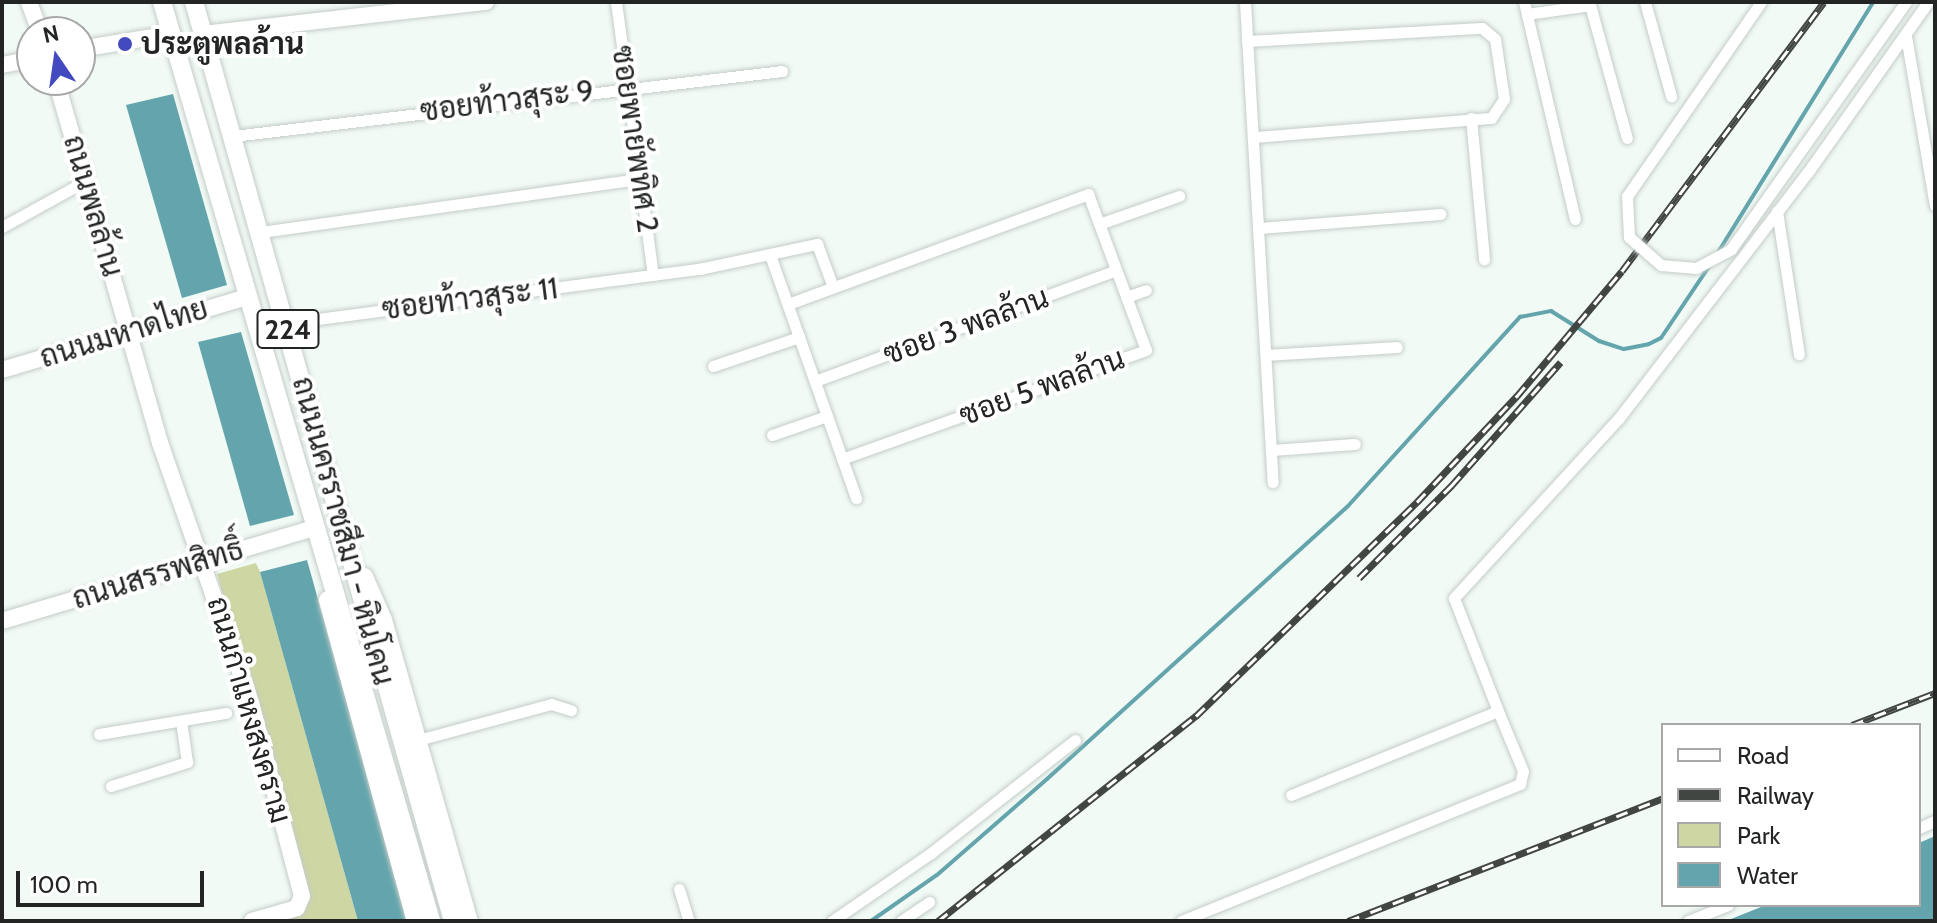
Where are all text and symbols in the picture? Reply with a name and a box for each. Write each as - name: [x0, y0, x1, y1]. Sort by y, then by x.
- north arrow: [16, 16, 96, 96]
- text: N: [40, 19, 62, 49]
- place label: ประตูพลล้าน: [141, 26, 304, 62]
- marker: ประตูพลล้าน: [116, 35, 134, 53]
- street label: ซอยพายัพทิศ 2: [604, 43, 666, 235]
- street label: ซอยท้าวสุระ 9: [418, 72, 596, 130]
- street label: ถนนพลล้าน: [56, 131, 130, 281]
- street label: ซอยท้าวสุระ 11: [380, 270, 560, 328]
- street label: ซอย 3 พลล้าน: [879, 279, 1053, 373]
- street label: ถนนมหาดไทย: [36, 290, 212, 376]
- road number: 224: [256, 305, 320, 353]
- street label: ซอย 5 พลล้าน: [955, 340, 1129, 434]
- street label: ถนนนครราชสีมา - หินโคน: [284, 373, 402, 689]
- street label: ถนนสรรพสิทธิ์: [68, 531, 248, 617]
- street label: ถนนกำแหงสงคราม: [199, 592, 299, 828]
- legend: [1661, 723, 1921, 907]
- text: Road: [1737, 741, 1789, 770]
- text: Railway: [1737, 781, 1814, 810]
- text: Park: [1737, 821, 1780, 850]
- scale bar: [20, 855, 208, 905]
- text: Water: [1737, 861, 1798, 890]
- text: 100 m: [30, 870, 98, 899]

